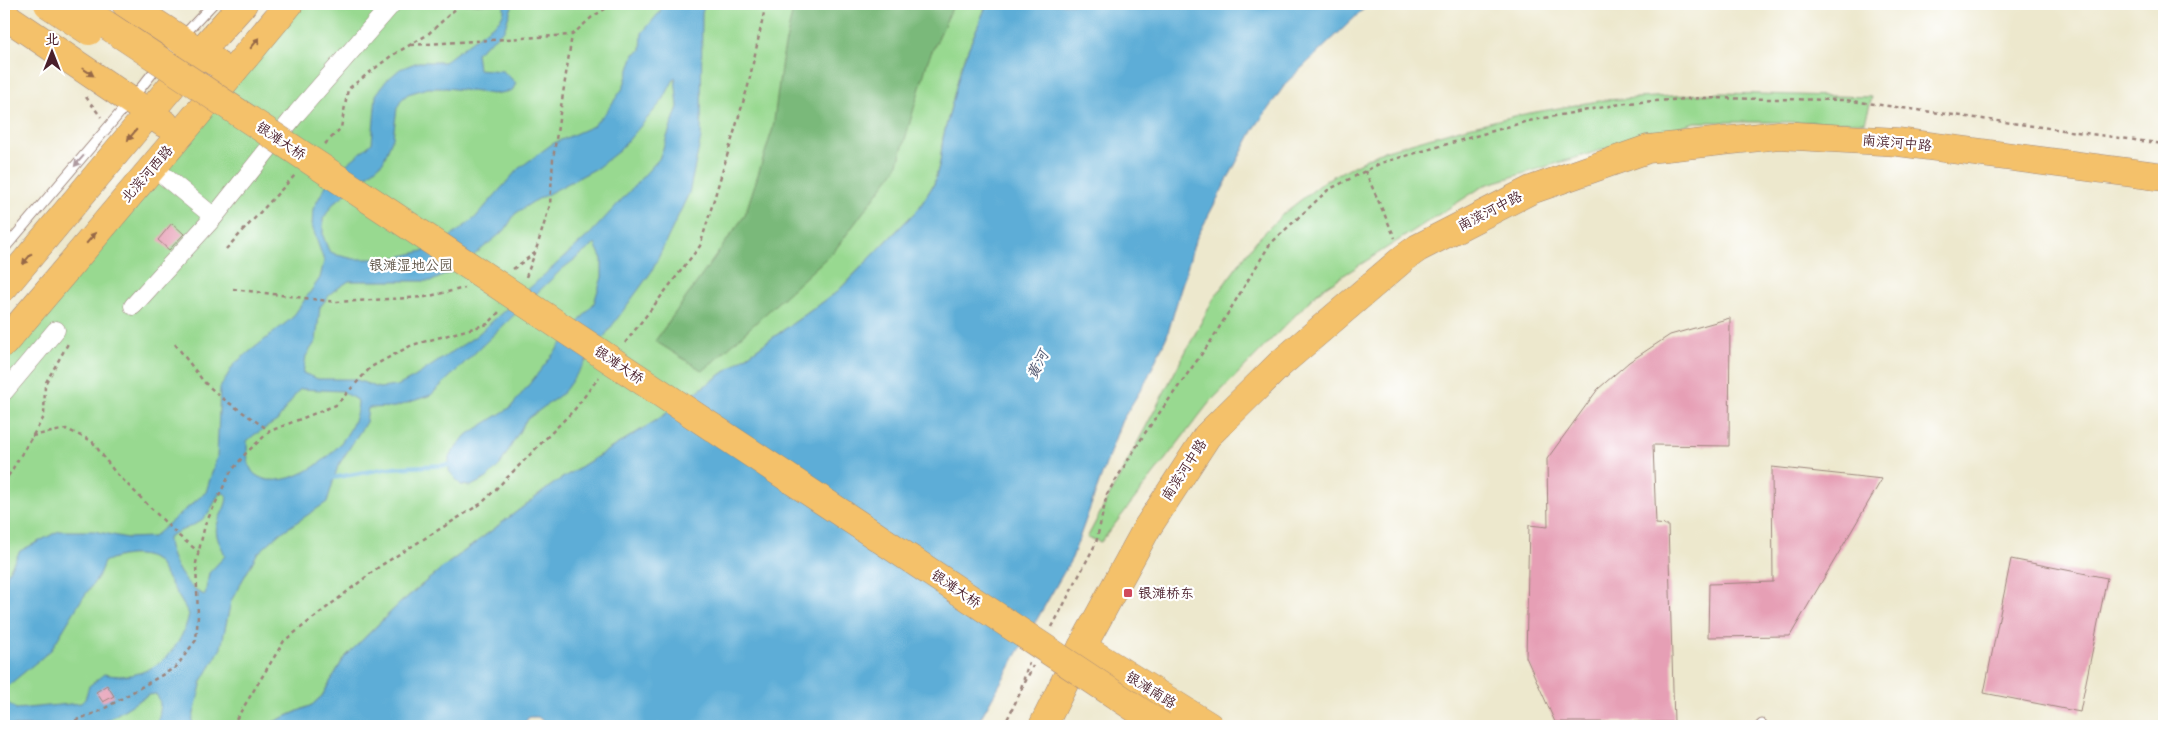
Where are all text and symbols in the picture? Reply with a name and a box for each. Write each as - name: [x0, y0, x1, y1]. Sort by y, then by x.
- north arrow: [28, 28, 78, 78]
- text: 北: [45, 31, 59, 48]
- one-way arrow: [250, 37, 261, 50]
- one-way arrow: [81, 67, 95, 76]
- street label: 银滩大桥: [253, 118, 309, 164]
- one-way arrow: [126, 128, 138, 140]
- street label: 南滨河中路: [1861, 131, 1933, 155]
- street label: 北滨河西路: [118, 142, 176, 206]
- one-way arrow: [74, 154, 85, 167]
- street label: 南滨河中路: [1455, 188, 1525, 234]
- one-way arrow: [86, 232, 97, 245]
- one-way arrow: [22, 252, 33, 265]
- park label: 银滩湿地公园: [369, 257, 453, 274]
- street label: 银滩大桥: [591, 342, 647, 388]
- water label: 黄河: [1023, 345, 1055, 383]
- street label: 南滨河中路: [1158, 436, 1210, 504]
- street label: 银滩大桥: [928, 566, 984, 612]
- place label: 银滩桥东: [1138, 585, 1194, 602]
- marker: 银滩桥东: [1122, 587, 1134, 599]
- street label: 银滩南路: [1123, 668, 1179, 712]

